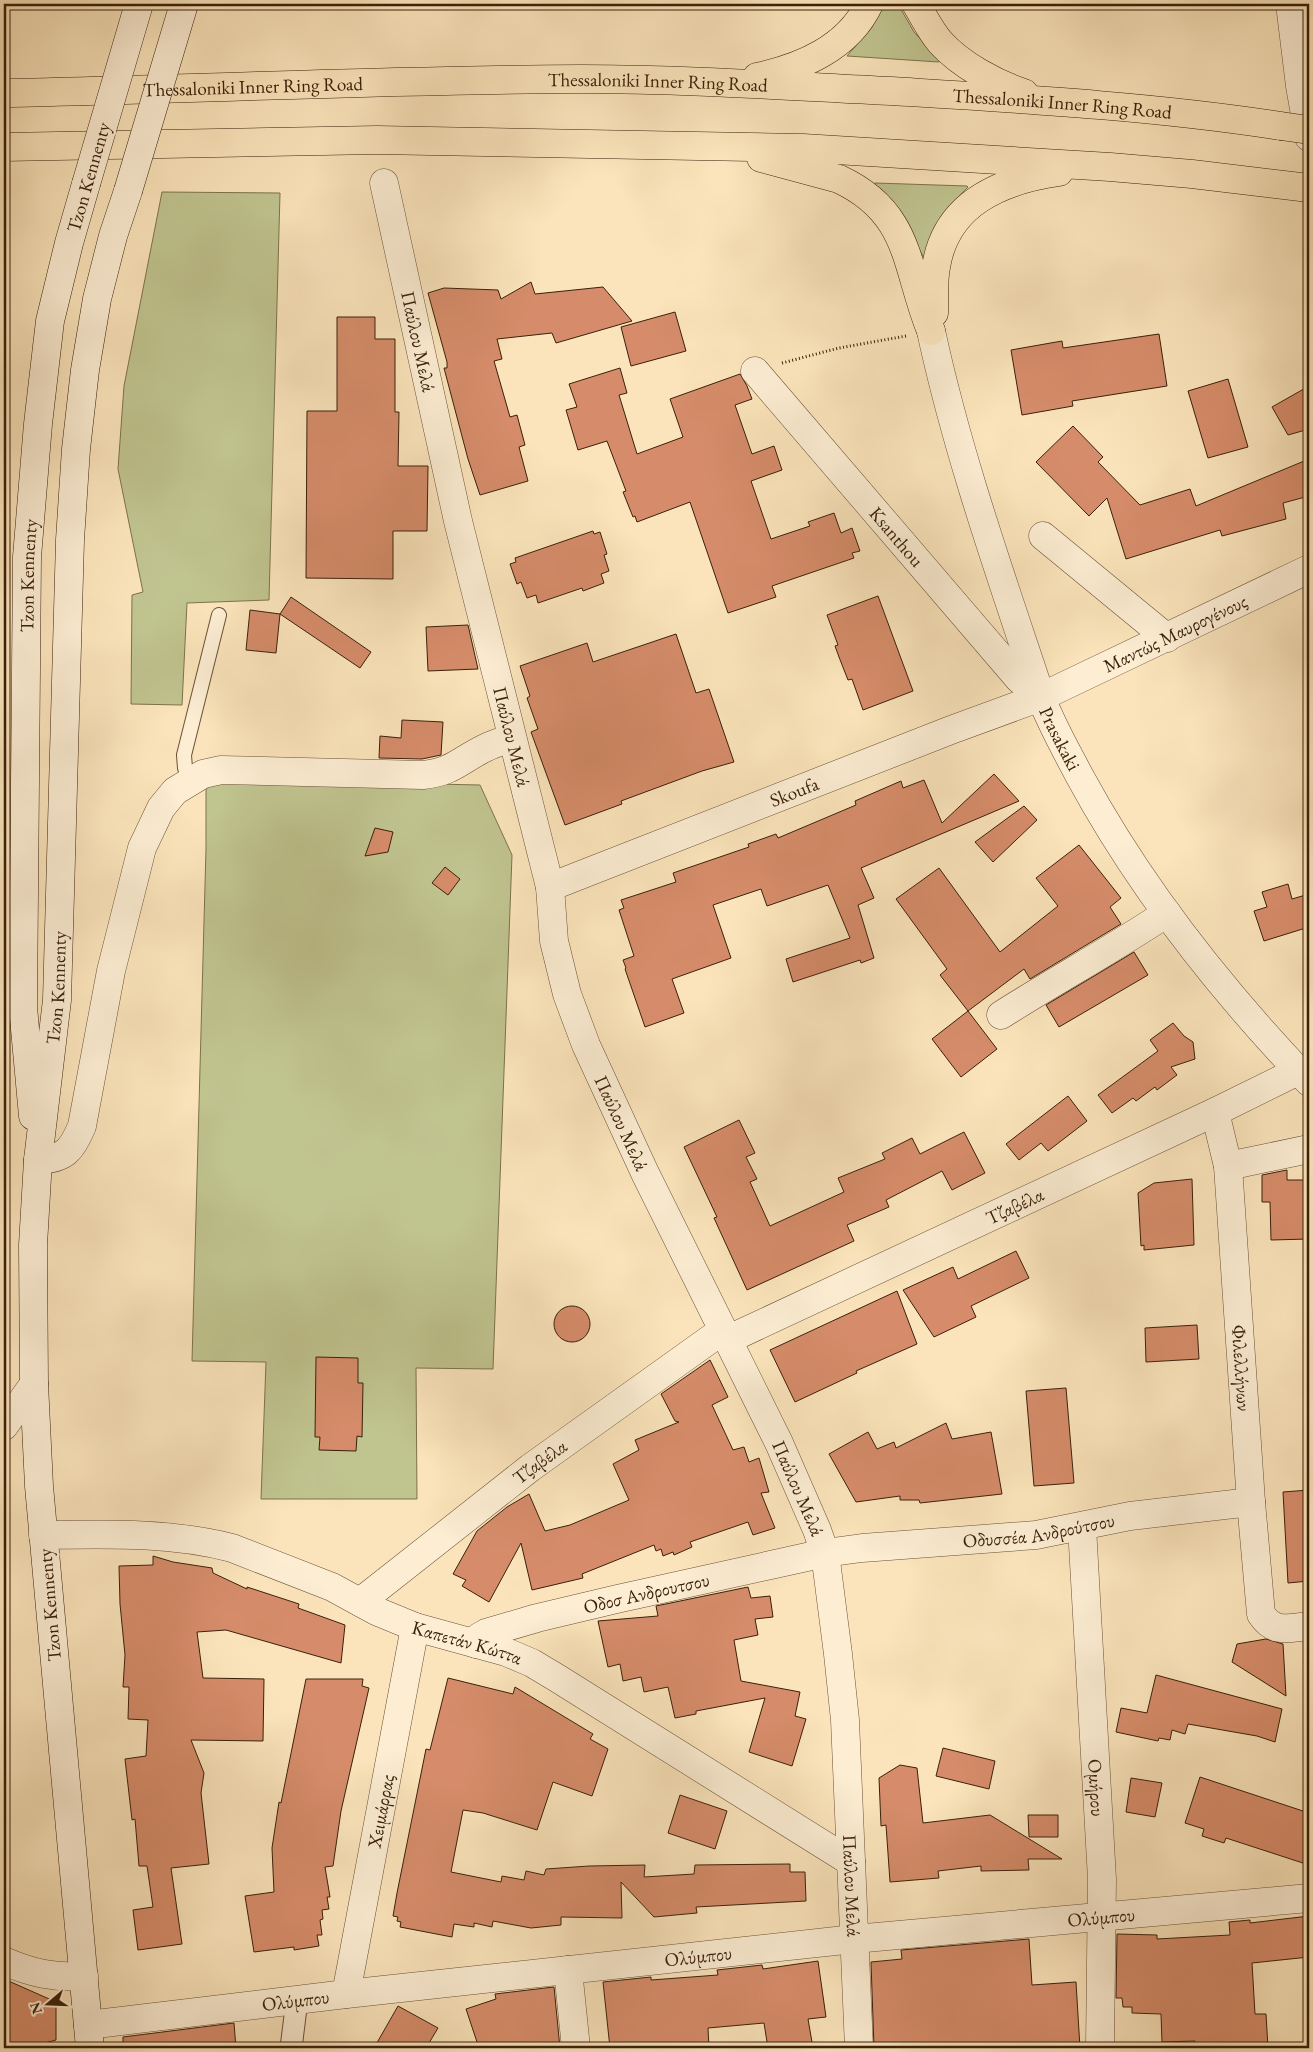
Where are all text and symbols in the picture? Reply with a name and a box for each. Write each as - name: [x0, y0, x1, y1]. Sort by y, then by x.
- street label: Thessaloniki Inner Ring Road: [548, 67, 769, 98]
- street label: Thessaloniki Inner Ring Road: [142, 71, 364, 102]
- street label: Thessaloniki Inner Ring Road: [952, 83, 1173, 125]
- street label: Tzon Kennenty: [61, 119, 116, 235]
- street label: Παύλου Μελά: [395, 289, 441, 394]
- street label: Ksanthou: [864, 501, 929, 572]
- street label: Tzon Kennenty: [14, 517, 43, 632]
- street label: Μαντώς Μαυρογένους: [1099, 588, 1251, 678]
- street label: Παύλου Μελά: [487, 684, 536, 789]
- street label: Prasakaki: [1033, 703, 1087, 775]
- street label: Skoufa: [766, 771, 823, 813]
- street label: Tzon Kennenty: [40, 930, 72, 1046]
- street label: Παύλου Μελά: [589, 1071, 654, 1175]
- street label: Τζαβέλα: [982, 1182, 1048, 1230]
- street label: Φιλελλήνων: [1226, 1324, 1257, 1412]
- street label: Τζαβέλα: [508, 1434, 572, 1490]
- street label: Παύλου Μελά: [766, 1436, 830, 1540]
- street label: Οδυσσέα Ανδρούτσου: [962, 1507, 1117, 1553]
- street label: Tzon Kennenty: [32, 1547, 67, 1663]
- street label: Οδοσ Ανδρουτσου: [581, 1567, 712, 1620]
- street label: Καπετάν Κώττα: [409, 1615, 526, 1671]
- street label: Ομήρου: [1082, 1758, 1110, 1817]
- street label: Χειμάρρας: [362, 1772, 400, 1851]
- street label: Παύλου Μελά: [837, 1834, 866, 1937]
- street label: Ολύμπου: [1066, 1902, 1136, 1933]
- street label: Ολύμπου: [663, 1940, 733, 1972]
- north arrow: [22, 1980, 72, 2030]
- street label: Ολύμπου: [260, 1984, 331, 2017]
- text: N: [25, 1999, 46, 2017]

